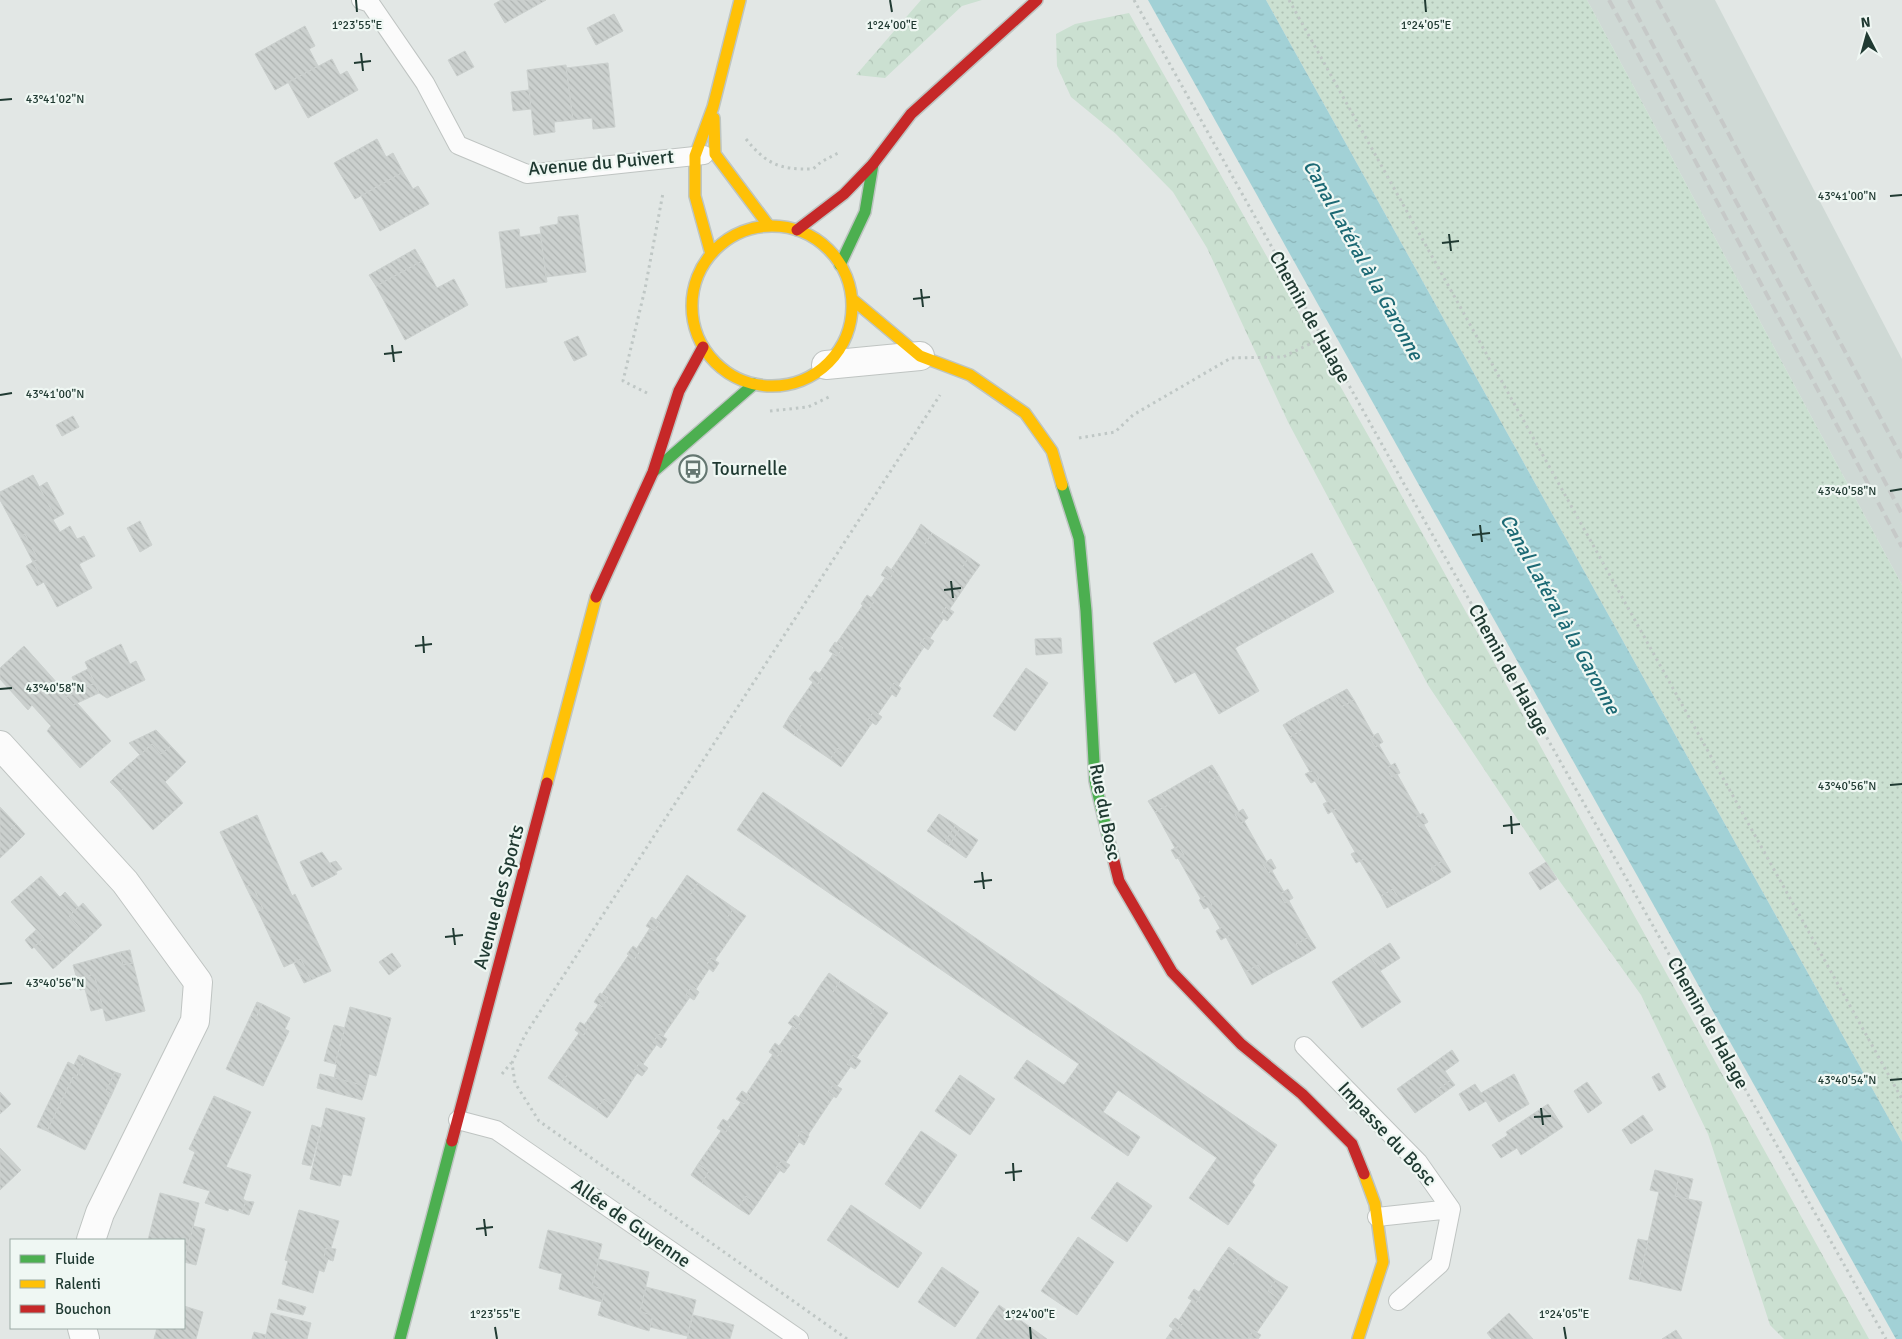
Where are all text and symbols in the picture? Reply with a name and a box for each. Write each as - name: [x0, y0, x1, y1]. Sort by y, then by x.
- north arrow: [1842, 10, 1892, 60]
- text: N: [1860, 14, 1871, 32]
- text: 1°23'55"E: [332, 18, 383, 33]
- text: 1°24'00"E: [867, 18, 918, 33]
- text: 1°24'05"E: [1401, 18, 1452, 33]
- text: 43°41'02"N: [26, 92, 84, 107]
- street label: Avenue du Puivert: [527, 145, 675, 181]
- water label: Canal Latéral à la Garonne: [1297, 155, 1429, 365]
- text: 43°41'00"N: [1818, 189, 1876, 204]
- street label: Chemin de Halage: [1264, 247, 1356, 387]
- text: 43°41'00"N: [26, 387, 84, 402]
- bus stop icon: Tournelle: [678, 454, 708, 484]
- place label: Tournelle: [712, 457, 787, 481]
- text: 43°40'58"N: [1818, 484, 1876, 499]
- water label: Canal Latéral à la Garonne: [1494, 509, 1626, 719]
- street label: Chemin de Halage: [1463, 600, 1555, 740]
- text: 43°40'58"N: [26, 681, 84, 696]
- street label: Rue du Bosc: [1084, 761, 1126, 863]
- text: 43°40'56"N: [1818, 779, 1876, 794]
- street label: Avenue des Sports: [468, 822, 530, 972]
- street label: Chemin de Halage: [1662, 953, 1754, 1093]
- text: 43°40'56"N: [26, 976, 84, 991]
- text: 43°40'54"N: [1818, 1073, 1876, 1088]
- street label: Impasse du Bosc: [1333, 1077, 1442, 1191]
- street label: Allée de Guyenne: [567, 1173, 695, 1273]
- legend: [10, 1239, 185, 1329]
- text: Fluide: [55, 1250, 95, 1268]
- text: Ralenti: [55, 1275, 101, 1293]
- text: Bouchon: [55, 1300, 111, 1318]
- text: 1°23'55"E: [470, 1307, 521, 1322]
- text: 1°24'00"E: [1005, 1307, 1056, 1322]
- text: 1°24'05"E: [1539, 1307, 1590, 1322]

